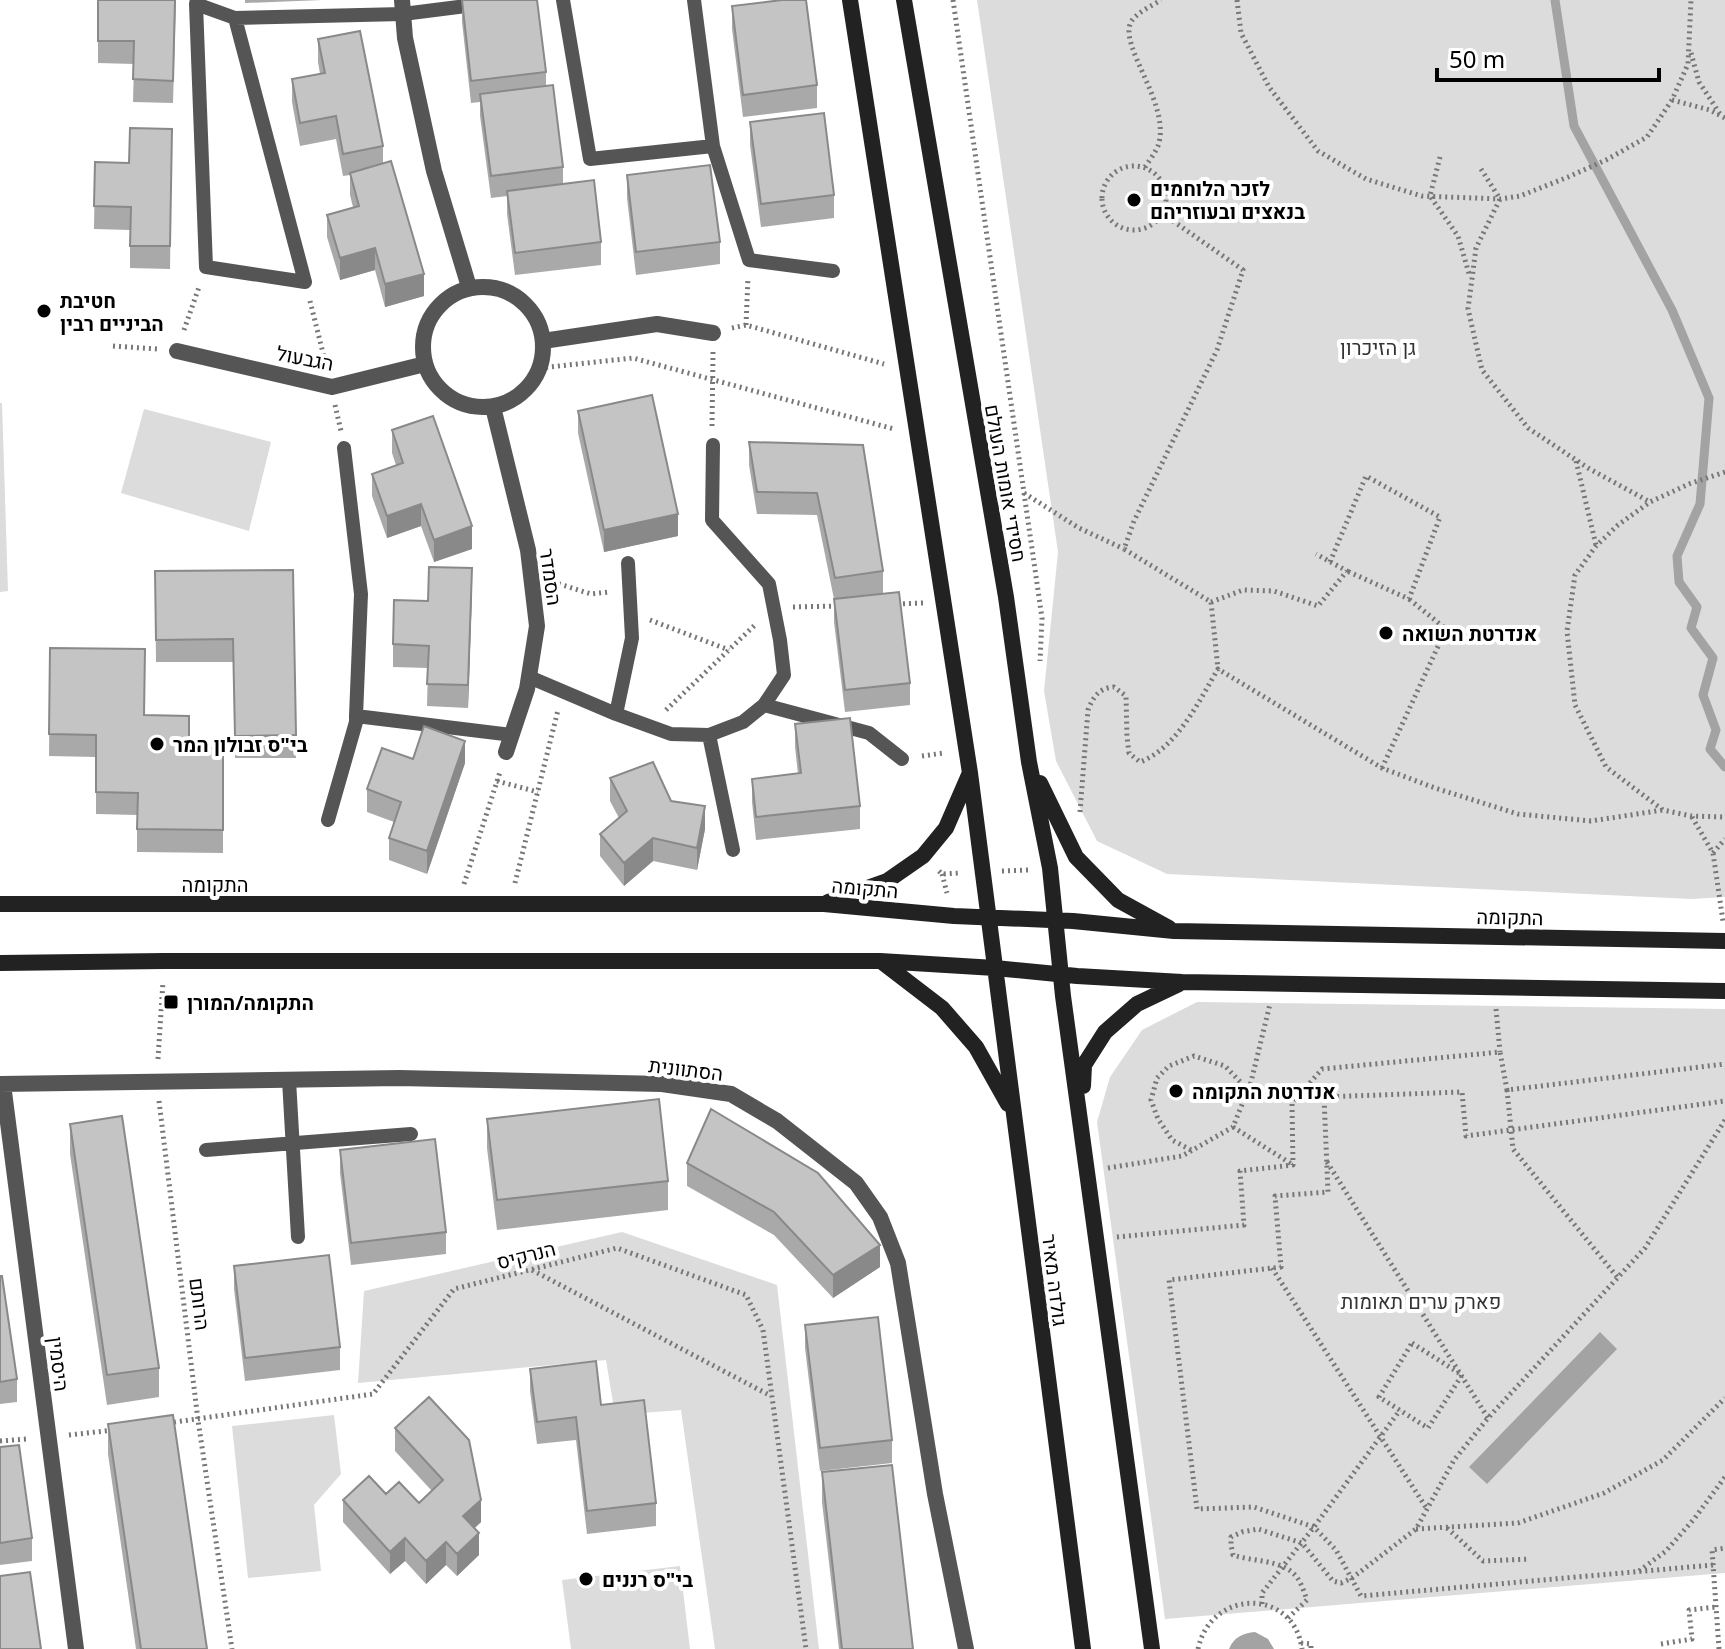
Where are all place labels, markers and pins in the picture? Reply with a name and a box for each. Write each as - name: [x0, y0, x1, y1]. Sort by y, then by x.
- place label: לזכר הלוחמים בנאצים ובעוזריהם: [1150, 175, 1305, 225]
- marker: לזכר הלוחמים בנאצים ובעוזריהם: [1125, 191, 1143, 209]
- place label: חטיבת הביניים רבין: [60, 287, 164, 337]
- marker: חטיבת הביניים רבין: [35, 302, 53, 320]
- place label: אנדרטת השואה: [1402, 620, 1537, 647]
- marker: אנדרטת השואה: [1377, 624, 1395, 642]
- place label: בי"ס זבולון המר: [173, 731, 308, 758]
- marker: בי"ס זבולון המר: [148, 735, 166, 753]
- place label: התקומה/המורן: [187, 989, 314, 1016]
- marker: התקומה/המורן: [162, 993, 180, 1011]
- place label: אנדרטת התקומה: [1192, 1078, 1336, 1105]
- marker: אנדרטת התקומה: [1167, 1082, 1185, 1100]
- place label: בי"ס רננים: [602, 1566, 693, 1593]
- marker: בי"ס רננים: [577, 1570, 595, 1588]

